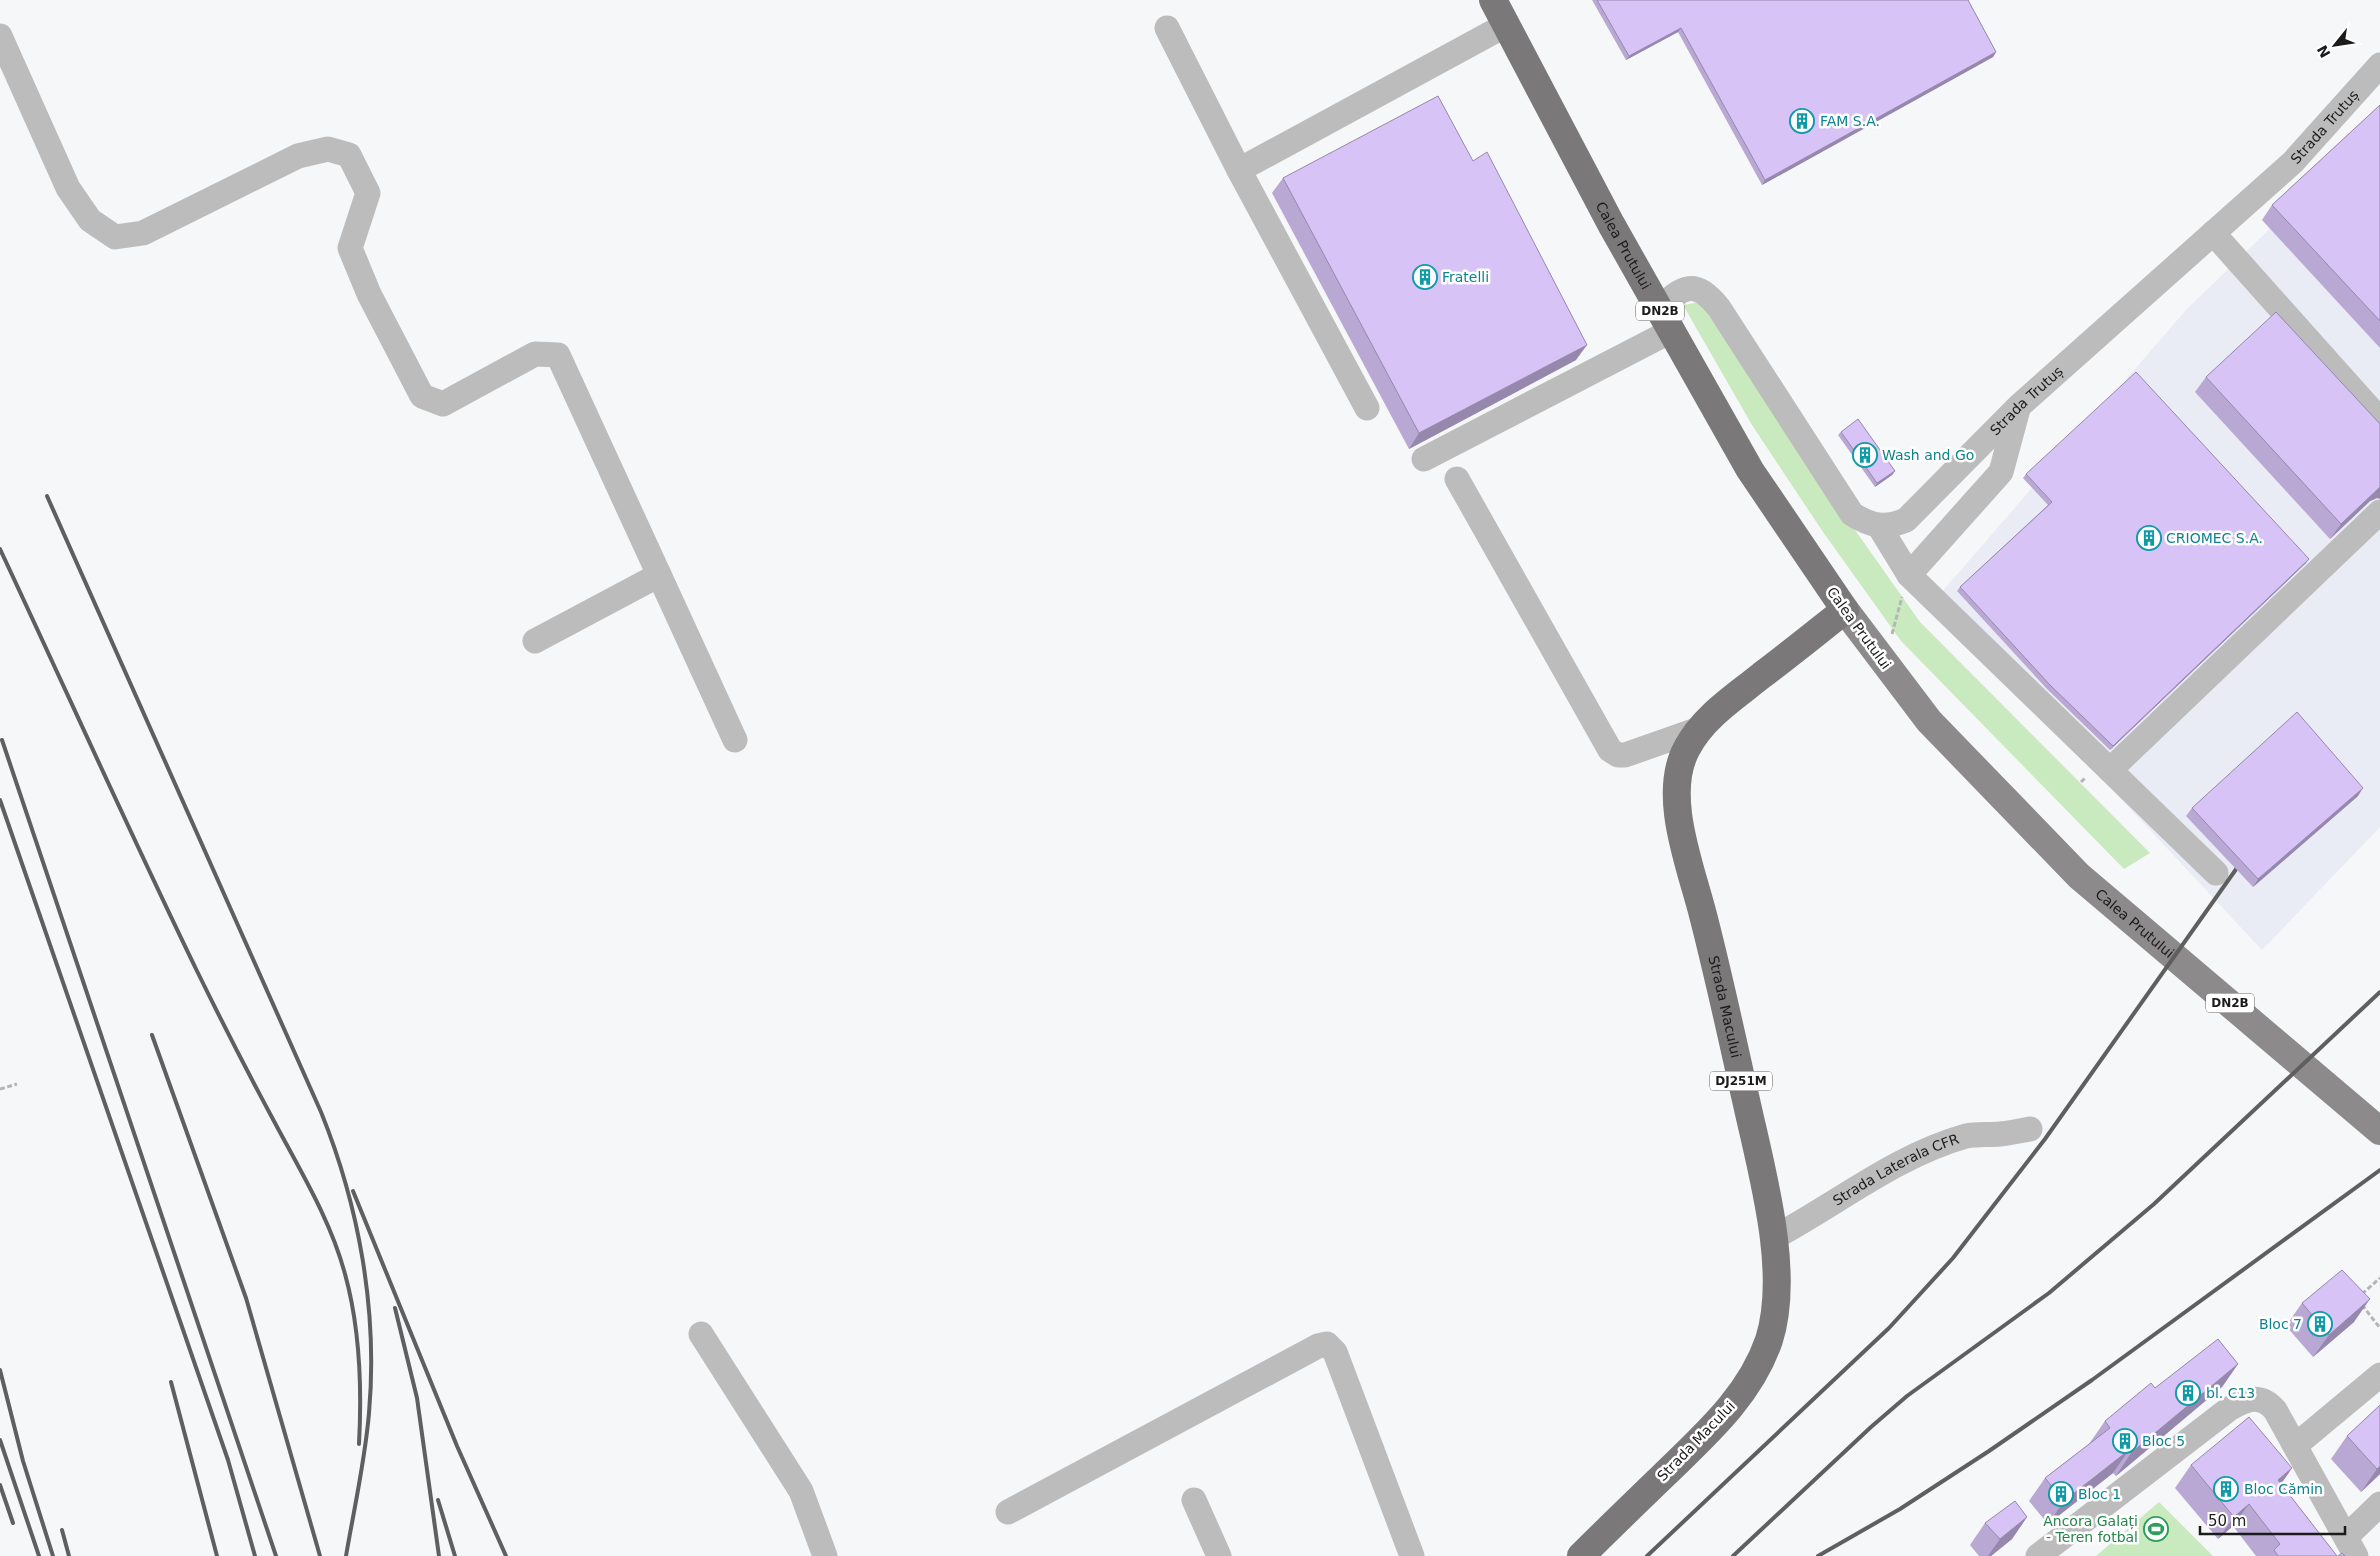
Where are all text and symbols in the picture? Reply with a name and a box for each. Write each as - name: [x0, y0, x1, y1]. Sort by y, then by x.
- north arrow: [2310, 20, 2360, 70]
- text: N: [2314, 42, 2334, 61]
- street label: Strada Trutuș: [2287, 87, 2362, 167]
- building icon: FAM S.A.: [1789, 108, 1815, 134]
- place label: FAM S.A.: [1820, 113, 1880, 129]
- street label: Calea Prutului: [1593, 199, 1654, 292]
- building icon: Fratelli: [1412, 264, 1438, 290]
- place label: Fratelli: [1442, 269, 1489, 285]
- road number: DN2B: [1636, 302, 1684, 321]
- street label: Strada Trutuș: [1987, 363, 2067, 438]
- building icon: Wash and Go: [1852, 442, 1878, 468]
- place label: Wash and Go: [1882, 447, 1974, 463]
- building icon: CRIOMEC S.A.: [2136, 525, 2162, 551]
- place label: CRIOMEC S.A.: [2166, 530, 2263, 546]
- street label: Calea Prutului: [1824, 584, 1894, 672]
- street label: Calea Prutului: [2092, 886, 2177, 961]
- street label: Strada Macului: [1705, 954, 1744, 1059]
- road number: DN2B: [2206, 994, 2254, 1012]
- road number: DJ251M: [1710, 1072, 1772, 1090]
- street label: Strada Laterala CFR: [1830, 1131, 1961, 1209]
- building icon: Bloc 7: [2307, 1311, 2333, 1337]
- place label: Bloc 7: [2259, 1316, 2302, 1332]
- building icon: bl. C13: [2175, 1380, 2201, 1406]
- place label: bl. C13: [2206, 1385, 2255, 1401]
- street label: Strada Macului: [1654, 1398, 1738, 1484]
- building icon: Bloc 5: [2112, 1428, 2138, 1454]
- place label: Bloc 5: [2142, 1433, 2185, 1449]
- building icon: Bloc Cămin: [2213, 1476, 2239, 1502]
- building icon: Bloc 1: [2048, 1481, 2074, 1507]
- place label: Bloc Cămin: [2244, 1481, 2323, 1497]
- place label: Bloc 1: [2078, 1486, 2121, 1502]
- scale bar: [2200, 1504, 2345, 1536]
- text: 50 m: [2208, 1512, 2246, 1530]
- place label: Ancora Galați - Teren fotbal: [2043, 1513, 2138, 1545]
- sports icon: Ancora Galați - Teren fotbal: [2143, 1516, 2169, 1542]

